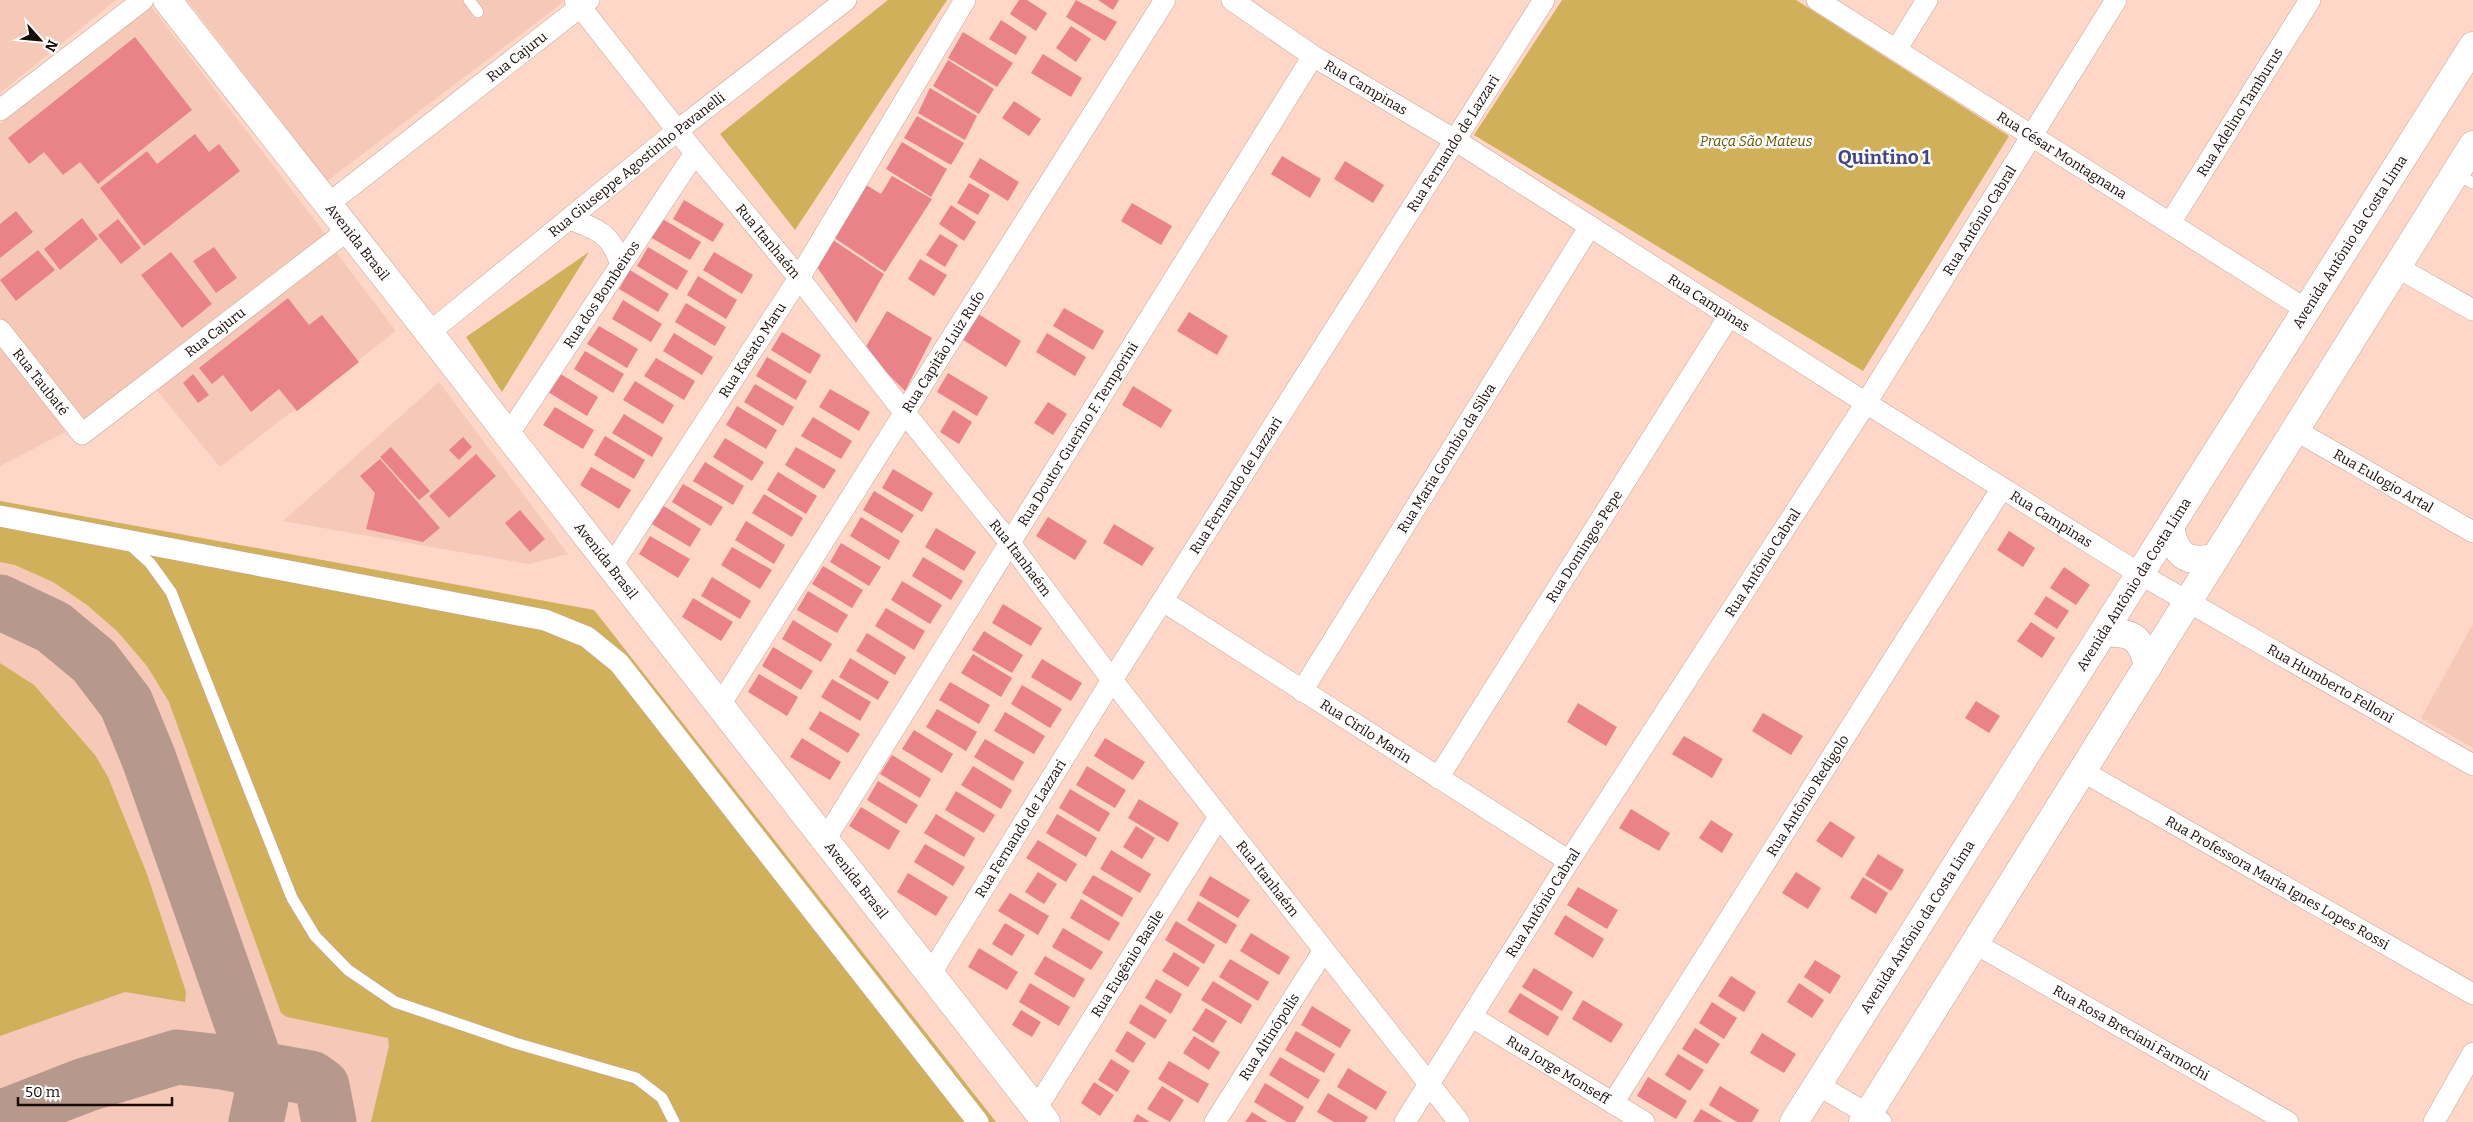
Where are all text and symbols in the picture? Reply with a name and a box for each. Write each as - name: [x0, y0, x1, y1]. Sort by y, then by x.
- north arrow: [15, 15, 65, 65]
- street label: Rua Cajuru: [484, 28, 551, 86]
- text: N: [41, 37, 61, 55]
- street label: Rua Adelino Tamburus: [2193, 45, 2287, 180]
- street label: Rua Campinas: [1321, 57, 1410, 119]
- street label: Rua Fernando de Lazzari: [1403, 72, 1503, 215]
- street label: Rua Giuseppe Agostinho Pavanelli: [545, 89, 729, 241]
- street label: Rua César Montagnana: [1994, 108, 2130, 203]
- park label: Praça São Mateus: [1700, 133, 1813, 150]
- district label: Quintino 1: [1838, 146, 1931, 169]
- street label: Avenida Antônio da Costa Lima: [2289, 152, 2411, 332]
- street label: Rua Antônio Cabral: [1939, 163, 2020, 278]
- street label: Avenida Brasil: [322, 200, 393, 284]
- street label: Rua Itanhaém: [732, 201, 804, 283]
- street label: Rua dos Bombeiros: [560, 238, 643, 351]
- street label: Rua Campinas: [1665, 271, 1753, 335]
- street label: Rua Capitão Luiz Rufo: [899, 288, 988, 416]
- street label: Rua Kasato Maru: [716, 299, 790, 401]
- street label: Rua Cajuru: [182, 304, 249, 361]
- street label: Rua Doutor Guerino F. Temporini: [1014, 339, 1142, 529]
- street label: Rua Taubaté: [9, 345, 72, 419]
- street label: Rua Maria Gombio da Silva: [1394, 380, 1500, 536]
- street label: Rua Fernando de Lazzari: [1186, 414, 1286, 557]
- street label: Rua Eulogio Artal: [2330, 446, 2436, 517]
- street label: Rua Domingos Pepe: [1543, 487, 1626, 606]
- street label: Rua Campinas: [2007, 487, 2095, 551]
- street label: Avenida Antônio da Costa Lima: [2073, 494, 2195, 674]
- street label: Rua Antônio Cabral: [1722, 505, 1804, 620]
- street label: Rua Itanhaém: [986, 516, 1055, 600]
- street label: Avenida Brasil: [570, 519, 641, 602]
- street label: Rua Humberto Felloni: [2264, 641, 2397, 727]
- street label: Rua Cirilo Marin: [1317, 696, 1415, 767]
- street label: Rua Antônio Redigolo: [1763, 732, 1853, 860]
- street label: Rua Fernando de Lazzari: [972, 757, 1070, 901]
- street label: Rua Professora Maria Ignes Lopes Rossi: [2162, 812, 2392, 953]
- street label: Rua Itanhaém: [1232, 837, 1303, 921]
- street label: Avenida Antônio da Costa Lima: [1857, 837, 1979, 1017]
- street label: Avenida Brasil: [821, 839, 891, 922]
- street label: Rua Antônio Cabral: [1503, 845, 1584, 961]
- street label: Rua Eugênio Basile: [1088, 907, 1168, 1020]
- street label: Rua Rosa Breciani Farnochi: [2050, 982, 2212, 1084]
- street label: Rua Altinópolis: [1236, 990, 1303, 1084]
- street label: Rua Jorge Monseff: [1503, 1032, 1614, 1109]
- scale bar: [18, 1074, 171, 1106]
- text: 50 m: [25, 1083, 61, 1101]

